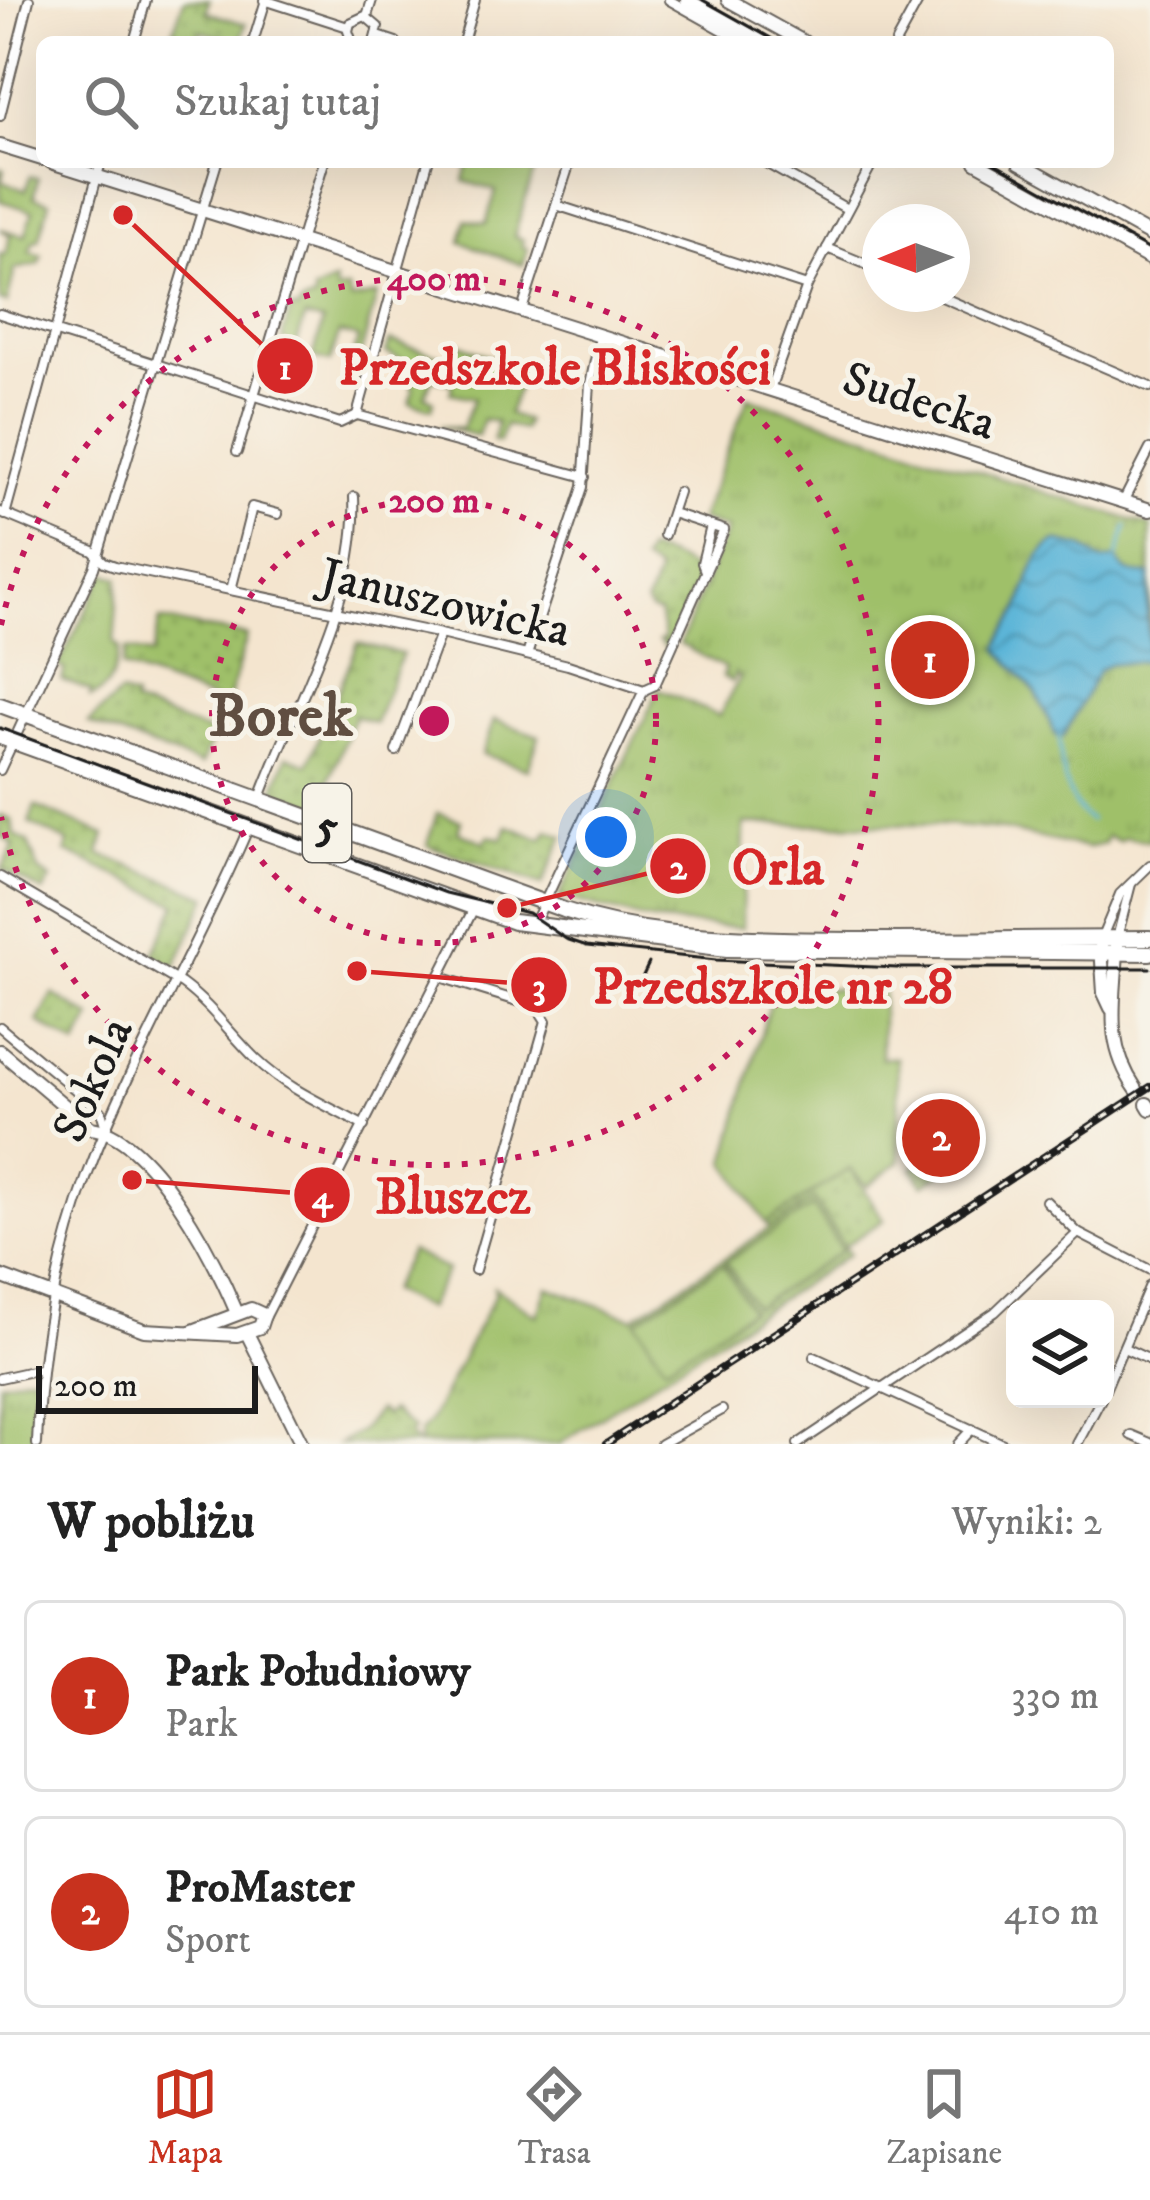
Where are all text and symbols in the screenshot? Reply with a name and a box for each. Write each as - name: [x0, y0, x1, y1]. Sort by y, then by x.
- search box: [36, 36, 1114, 168]
- icon: search: [78, 69, 144, 135]
- text: Szukaj tutaj: [174, 74, 381, 130]
- north arrow: [862, 204, 970, 312]
- text: 400 m: [387, 257, 481, 302]
- callout: Przedszkole Bliskości: [255, 323, 795, 410]
- text: Przedszkole Bliskości: [339, 337, 771, 401]
- text: 1: [278, 346, 292, 391]
- street label: Sudecka: [835, 349, 1004, 455]
- text: 200 m: [388, 479, 480, 524]
- street label: Januszowicka: [311, 545, 577, 662]
- pin: 1: [891, 615, 969, 705]
- district label: Borek: [209, 680, 354, 755]
- centre of rings: [413, 700, 455, 742]
- road number: 5: [303, 784, 351, 862]
- your location: [576, 807, 636, 867]
- callout: Orla: [648, 823, 848, 910]
- text: Orla: [732, 837, 825, 901]
- text: 2: [669, 846, 687, 891]
- callout: Przedszkole nr 28: [509, 942, 977, 1029]
- text: Przedszkole nr 28: [593, 956, 953, 1020]
- text: 3: [532, 965, 546, 1010]
- street label: Sokola: [40, 1008, 148, 1152]
- pin: 2: [902, 1093, 980, 1183]
- callout: Bluszcz: [292, 1152, 555, 1239]
- text: Bluszcz: [375, 1166, 531, 1230]
- text: 4: [312, 1175, 334, 1220]
- map controls: [1006, 1300, 1114, 1408]
- button: layers: [1006, 1300, 1114, 1408]
- scale bar: [36, 1360, 258, 1413]
- text: 200 m: [54, 1366, 138, 1407]
- text: W pobliżu: [48, 1490, 255, 1554]
- text: Wyniki: 2: [951, 1498, 1102, 1547]
- text: Park Południowy: [165, 1644, 470, 1700]
- text: 1: [83, 1672, 97, 1721]
- text: 330 m: [1011, 1672, 1099, 1721]
- text: Park: [165, 1700, 238, 1749]
- text: ProMaster: [165, 1860, 355, 1916]
- text: 2: [80, 1888, 100, 1937]
- text: 410 m: [1004, 1888, 1099, 1937]
- text: Sport: [165, 1916, 251, 1965]
- tab: Mapa: [148, 2061, 222, 2174]
- tab: Trasa: [518, 2061, 591, 2174]
- tab: Zapisane: [886, 2061, 1002, 2174]

